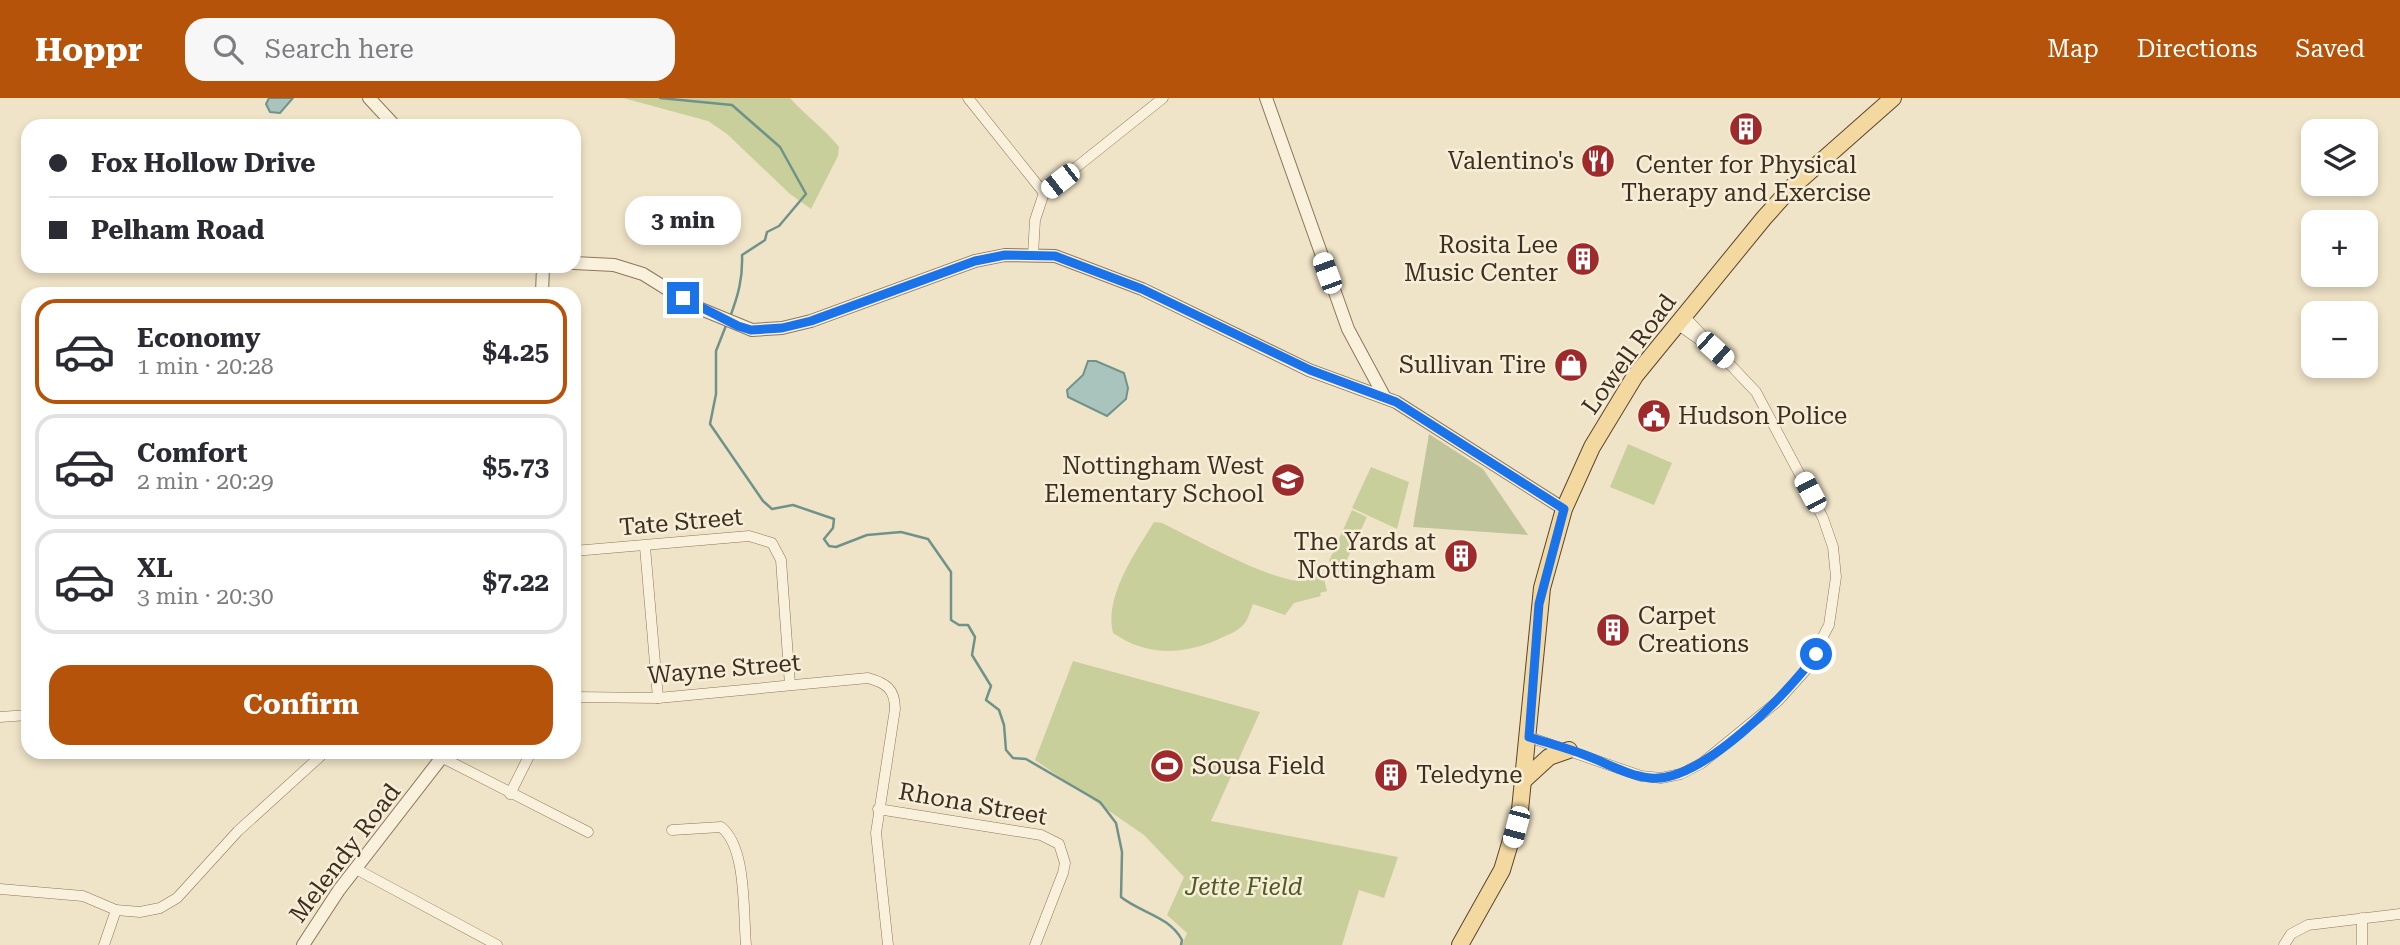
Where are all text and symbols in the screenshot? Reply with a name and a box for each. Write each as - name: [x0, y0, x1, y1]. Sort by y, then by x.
- search box: [185, 18, 675, 81]
- text: Hoppr: [35, 30, 143, 69]
- icon: search: [209, 30, 247, 68]
- text: Search here: [265, 34, 414, 64]
- text: Map: [2047, 35, 2099, 63]
- text: Directions: [2137, 35, 2257, 63]
- text: Saved: [2295, 35, 2365, 63]
- building icon: Center for Physical Therapy and Exercise: [1727, 110, 1765, 148]
- map controls: [2301, 119, 2378, 378]
- button: layers: [2301, 119, 2378, 196]
- restaurant icon: Valentino's: [1579, 142, 1617, 180]
- place label: Valentino's: [1448, 147, 1574, 175]
- text: Fox Hollow Drive: [91, 148, 316, 178]
- place label: Center for Physical Therapy and Exercise: [1621, 151, 1871, 207]
- car: [1037, 160, 1084, 202]
- callout: 3 min: [625, 197, 741, 246]
- text: 3 min: [651, 207, 715, 234]
- button: +: [2301, 210, 2378, 287]
- text: Pelham Road: [91, 215, 264, 245]
- place label: Rosita Lee Music Center: [1404, 231, 1558, 287]
- building icon: Rosita Lee Music Center: [1564, 240, 1602, 278]
- car: [1310, 250, 1345, 296]
- route end: [667, 282, 699, 314]
- street label: Lowell Road: [1576, 289, 1682, 419]
- button: −: [2301, 301, 2378, 378]
- icon: car: [53, 320, 116, 383]
- text: Economy: [137, 323, 260, 353]
- car: [1693, 328, 1738, 372]
- text: $4.25: [483, 337, 549, 367]
- shop icon: Sullivan Tire: [1552, 346, 1590, 384]
- place label: Sullivan Tire: [1399, 351, 1546, 379]
- text: 1 min · 20:28: [137, 353, 274, 380]
- public building icon: Hudson Police: [1635, 397, 1673, 435]
- place label: Hudson Police: [1678, 402, 1847, 430]
- icon: car: [53, 435, 116, 498]
- text: Comfort: [137, 438, 247, 468]
- text: $5.73: [483, 452, 549, 482]
- place label: Nottingham West Elementary School: [1044, 452, 1264, 508]
- school or university icon: Nottingham West Elementary School: [1269, 461, 1307, 499]
- text: 2 min · 20:29: [137, 468, 274, 495]
- car: [1791, 469, 1830, 515]
- street label: Tate Street: [618, 503, 744, 541]
- place label: The Yards at Nottingham: [1293, 528, 1436, 584]
- building icon: The Yards at Nottingham: [1442, 537, 1480, 575]
- icon: car: [53, 550, 116, 613]
- text: XL: [137, 553, 173, 583]
- text: $7.22: [483, 567, 549, 597]
- text: 3 min · 20:30: [137, 583, 274, 610]
- place label: Carpet Creations: [1638, 602, 1749, 658]
- building icon: Carpet Creations: [1594, 611, 1632, 649]
- route start: [1800, 638, 1832, 670]
- street label: Wayne Street: [646, 648, 802, 690]
- button: Confirm: [49, 665, 553, 745]
- sports icon: Sousa Field: [1148, 747, 1186, 785]
- place label: Sousa Field: [1192, 752, 1325, 780]
- building icon: Teledyne: [1372, 756, 1410, 794]
- place label: Teledyne: [1416, 761, 1522, 789]
- street label: Rhona Street: [897, 777, 1049, 831]
- street label: Melendy Road: [284, 778, 406, 928]
- car: [1501, 804, 1532, 850]
- park label: Jette Field: [1184, 873, 1303, 901]

